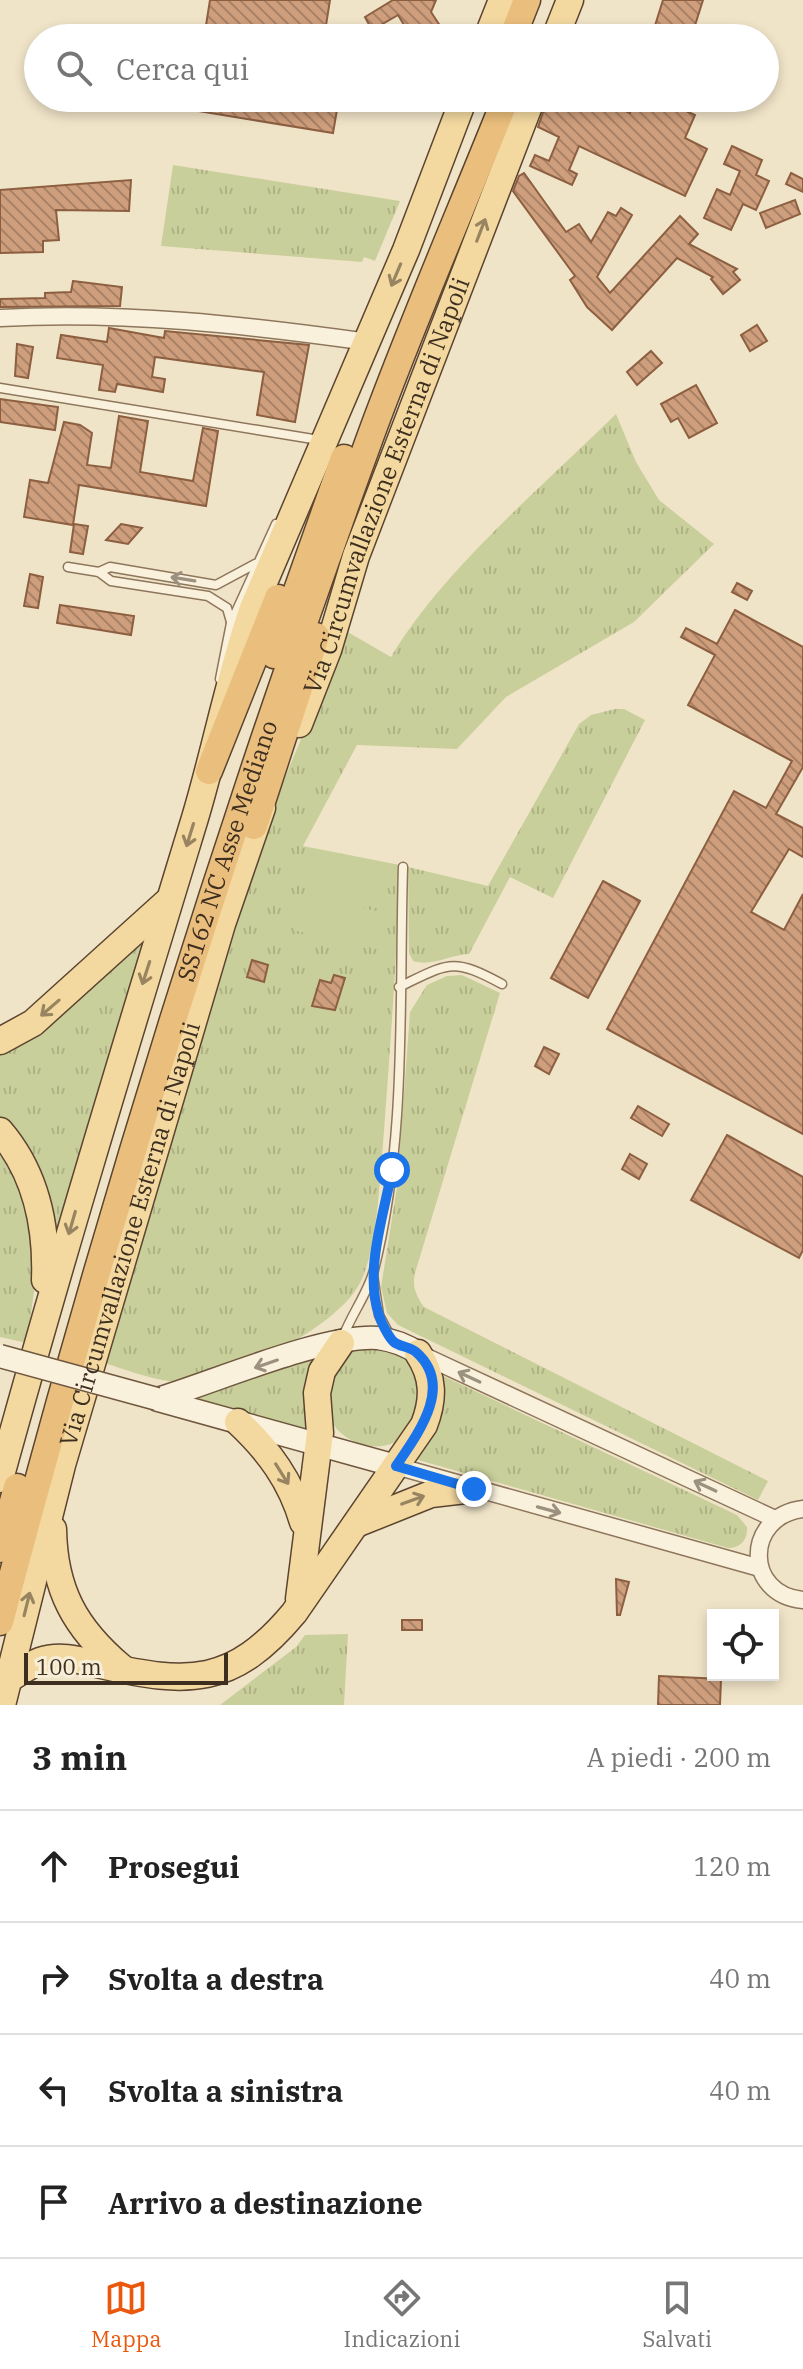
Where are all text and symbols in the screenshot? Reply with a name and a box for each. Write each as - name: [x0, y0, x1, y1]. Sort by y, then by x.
- search box: [24, 24, 779, 112]
- icon: search: [52, 46, 96, 90]
- text: Cerca qui: [116, 49, 249, 88]
- one-way arrow: [475, 218, 489, 243]
- one-way arrow: [387, 262, 402, 287]
- street label: Via Circumvallazione Esterna di Napoli: [295, 273, 477, 698]
- one-way arrow: [171, 571, 197, 586]
- street label: SS162 NC Asse Mediano: [169, 716, 284, 985]
- one-way arrow: [182, 822, 196, 847]
- one-way arrow: [137, 961, 152, 986]
- one-way arrow: [40, 999, 60, 1017]
- street label: Via Circumvallazione Esterna di Napoli: [51, 1018, 207, 1450]
- route start: [374, 1152, 410, 1188]
- one-way arrow: [64, 1209, 79, 1235]
- one-way arrow: [254, 1357, 279, 1372]
- one-way arrow: [457, 1369, 481, 1384]
- one-way arrow: [274, 1462, 291, 1484]
- route end: [456, 1471, 492, 1507]
- one-way arrow: [693, 1478, 717, 1493]
- one-way arrow: [400, 1492, 425, 1506]
- one-way arrow: [536, 1503, 562, 1518]
- one-way arrow: [20, 1592, 35, 1618]
- map controls: [707, 1609, 779, 1681]
- button: locate: [707, 1609, 779, 1681]
- scale bar: [24, 1649, 228, 1685]
- text: 100 m: [36, 1652, 102, 1681]
- text: 3 min: [32, 1735, 127, 1779]
- text: A piedi · 200 m: [587, 1740, 771, 1774]
- icon: ahead: [32, 1844, 76, 1888]
- text: Prosegui: [108, 1847, 239, 1886]
- text: 120 m: [693, 1849, 771, 1883]
- icon: right: [32, 1956, 76, 2000]
- text: Svolta a destra: [108, 1959, 324, 1998]
- text: 40 m: [709, 1961, 771, 1995]
- icon: left: [32, 2068, 76, 2112]
- text: Svolta a sinistra: [108, 2071, 343, 2110]
- text: 40 m: [709, 2073, 771, 2107]
- icon: arrive: [32, 2180, 76, 2224]
- text: Arrivo a destinazione: [108, 2183, 423, 2222]
- tab: Mappa: [91, 2276, 161, 2353]
- tab: Indicazioni: [344, 2276, 460, 2353]
- tab: Salvati: [642, 2276, 712, 2353]

